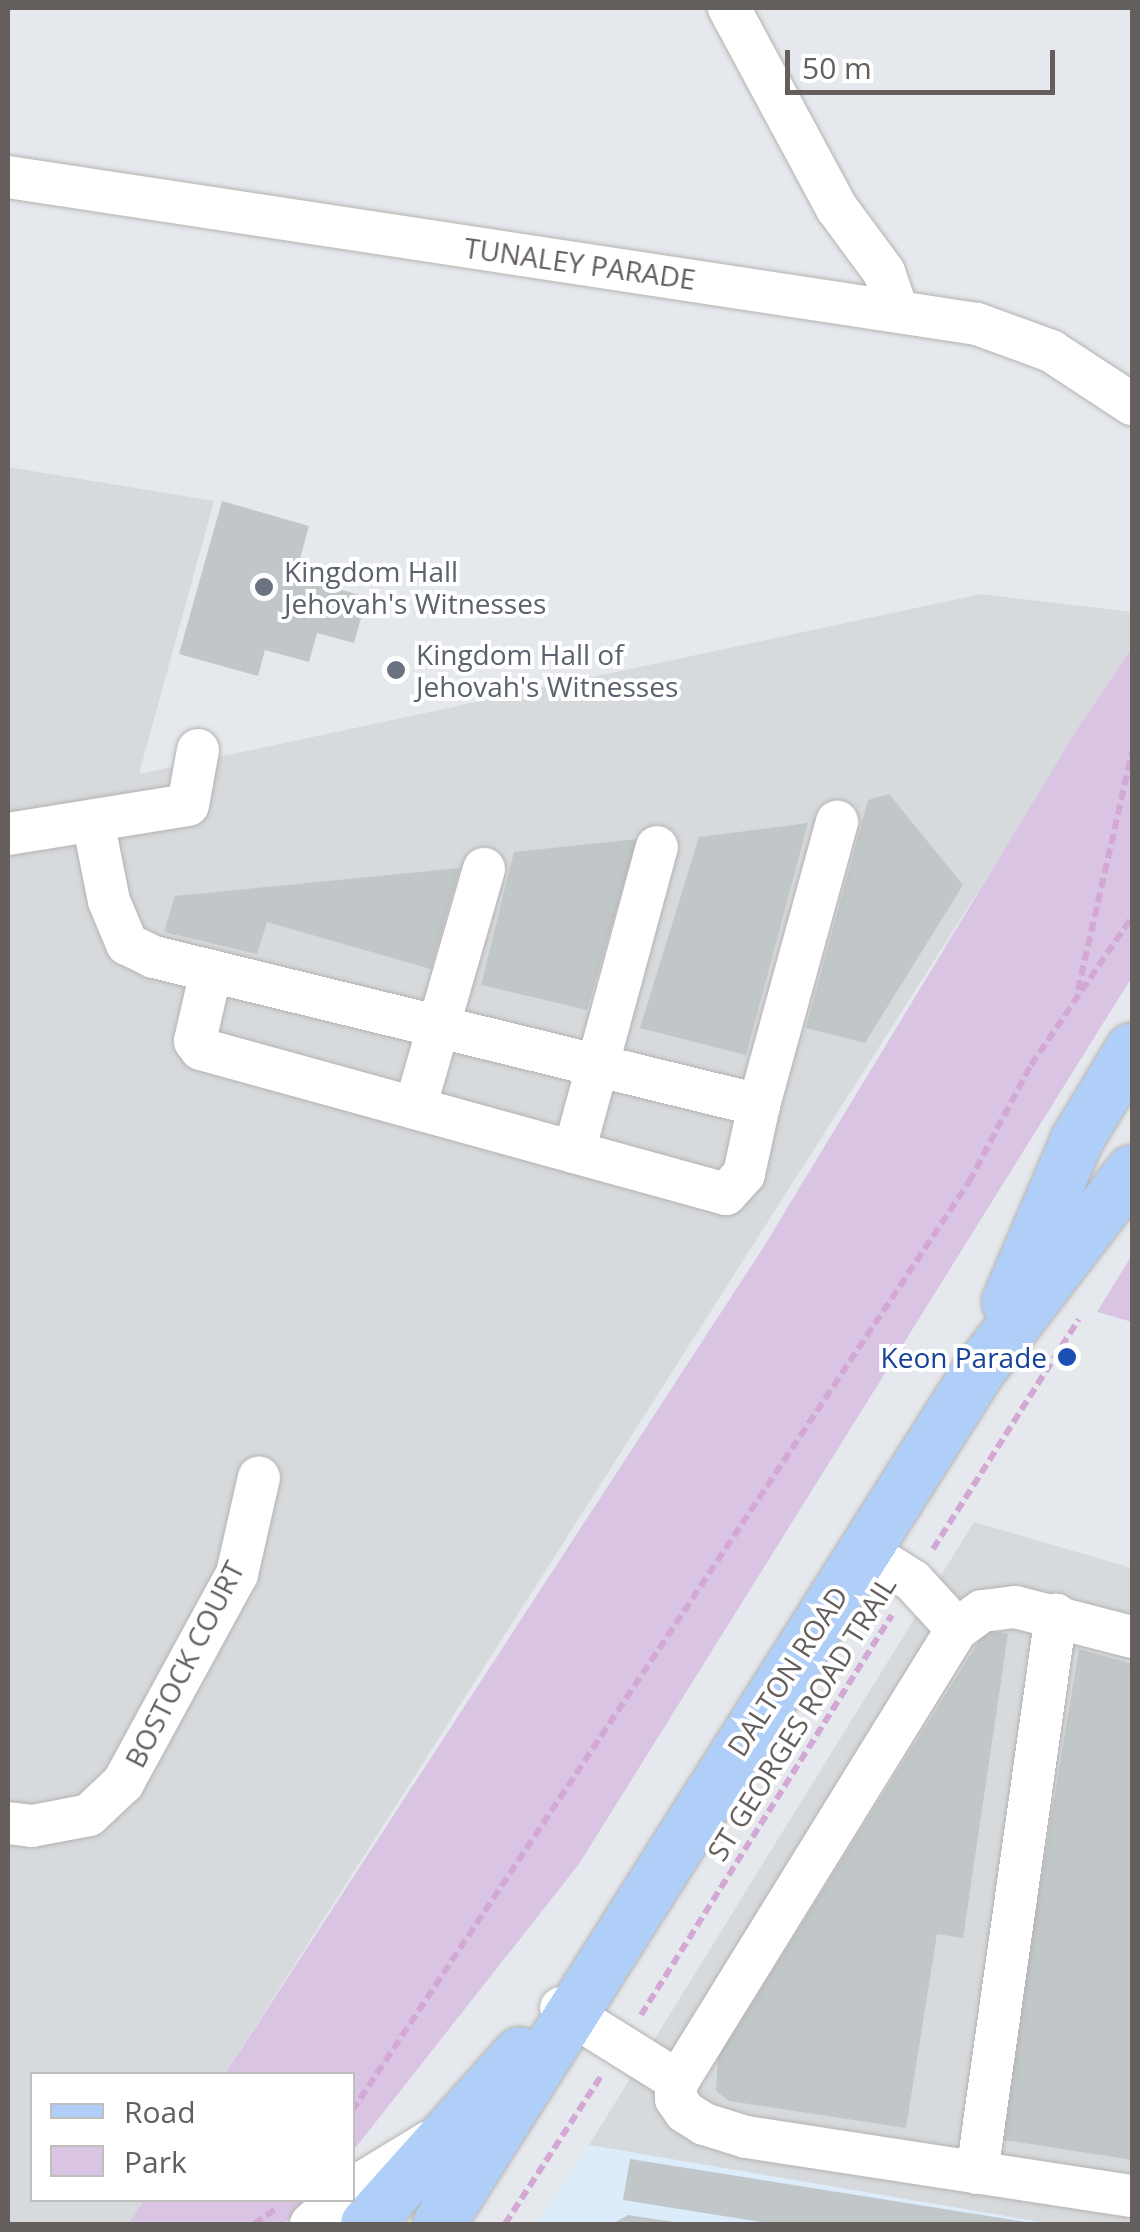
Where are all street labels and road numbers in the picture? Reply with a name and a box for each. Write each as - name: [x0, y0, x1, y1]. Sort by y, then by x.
- street label: TUNALEY PARADE: [462, 230, 698, 296]
- street label: BOSTOCK COURT: [118, 1555, 250, 1773]
- street label: ST GEORGES ROAD TRAIL: [700, 1570, 902, 1866]
- street label: DALTON ROAD: [720, 1580, 854, 1762]

